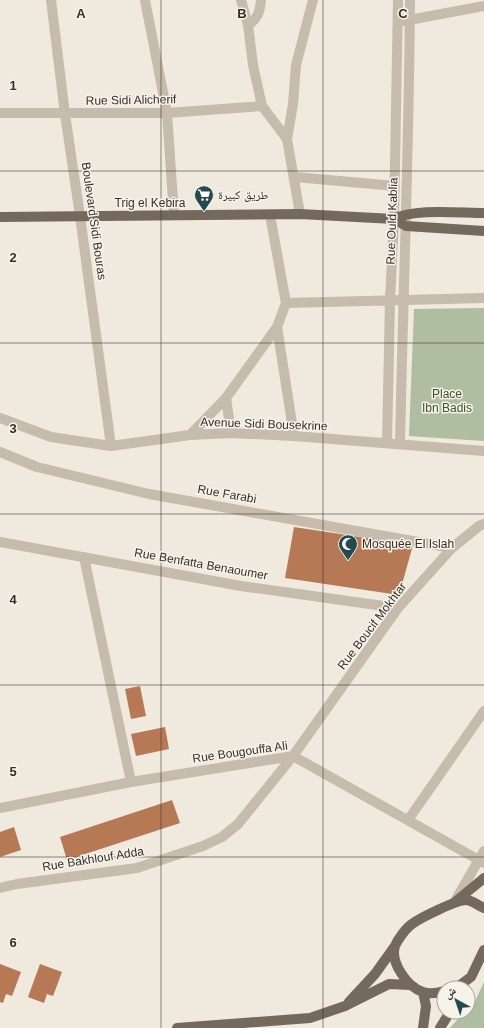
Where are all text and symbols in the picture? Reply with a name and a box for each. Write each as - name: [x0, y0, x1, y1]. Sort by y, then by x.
- text: A: [76, 6, 86, 21]
- text: B: [237, 6, 247, 21]
- text: C: [398, 6, 408, 21]
- text: 1: [9, 78, 17, 93]
- street label: Rue Sidi Alicherif: [86, 92, 177, 108]
- street label: Boulevard Sidi Bouras: [79, 161, 109, 281]
- street label: Rue Ould Kablia: [383, 177, 401, 265]
- supermarket icon: طريق كبيرة: [193, 184, 215, 212]
- place label: طريق كبيرة: [218, 188, 269, 202]
- street label: Trig el Kebira: [115, 196, 186, 210]
- text: 2: [9, 250, 17, 265]
- park label: Place Ibn Badis: [422, 387, 472, 415]
- street label: Avenue Sidi Bousekrine: [200, 415, 328, 433]
- text: 3: [9, 421, 17, 436]
- street label: Rue Farabi: [197, 482, 257, 506]
- mosque icon: Mosquée El Islah: [337, 533, 359, 561]
- place label: Mosquée El Islah: [362, 537, 454, 551]
- street label: Rue Benfatta Benaoumer: [133, 545, 269, 583]
- street label: Rue Boucif Mokhtar: [335, 580, 409, 672]
- text: 4: [9, 592, 17, 607]
- street label: Rue Bougouffa Ali: [192, 738, 288, 766]
- text: 5: [9, 764, 17, 779]
- street label: Rue Bakhlouf Adda: [41, 844, 145, 874]
- text: 6: [9, 935, 17, 950]
- north arrow: [436, 980, 476, 1020]
- text: ش: [441, 984, 459, 1002]

